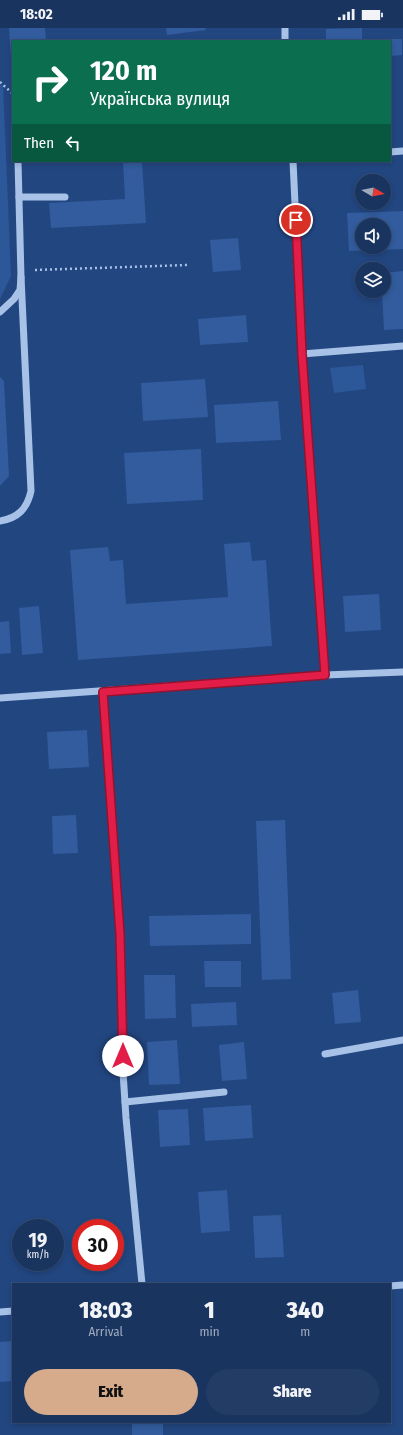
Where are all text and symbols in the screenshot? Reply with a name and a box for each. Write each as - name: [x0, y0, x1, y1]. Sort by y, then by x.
- text: 18:02: [20, 5, 53, 23]
- text: 120 m: [90, 54, 157, 87]
- icon: right: [24, 56, 76, 108]
- text: Українська вулиця: [90, 88, 230, 110]
- icon: left: [62, 132, 84, 154]
- text: Then: [24, 134, 54, 152]
- north arrow: [355, 174, 391, 210]
- map controls: [355, 174, 391, 298]
- pin: [279, 203, 313, 237]
- icon: arrive: [285, 209, 307, 231]
- button: sound: [355, 218, 391, 254]
- button: layers: [355, 262, 391, 298]
- position arrow: [102, 1035, 144, 1077]
- speed limit sign: 30: [72, 1219, 124, 1271]
- text: 19: [29, 1228, 47, 1252]
- text: km/h: [27, 1249, 49, 1261]
- text: 18:03: [79, 1296, 132, 1324]
- text: 1: [204, 1296, 215, 1324]
- text: 340: [287, 1296, 324, 1324]
- text: Arrival: [88, 1324, 123, 1339]
- text: min: [199, 1324, 220, 1339]
- text: m: [300, 1324, 310, 1339]
- button: Exit: [24, 1369, 198, 1415]
- button: Share: [206, 1369, 379, 1415]

